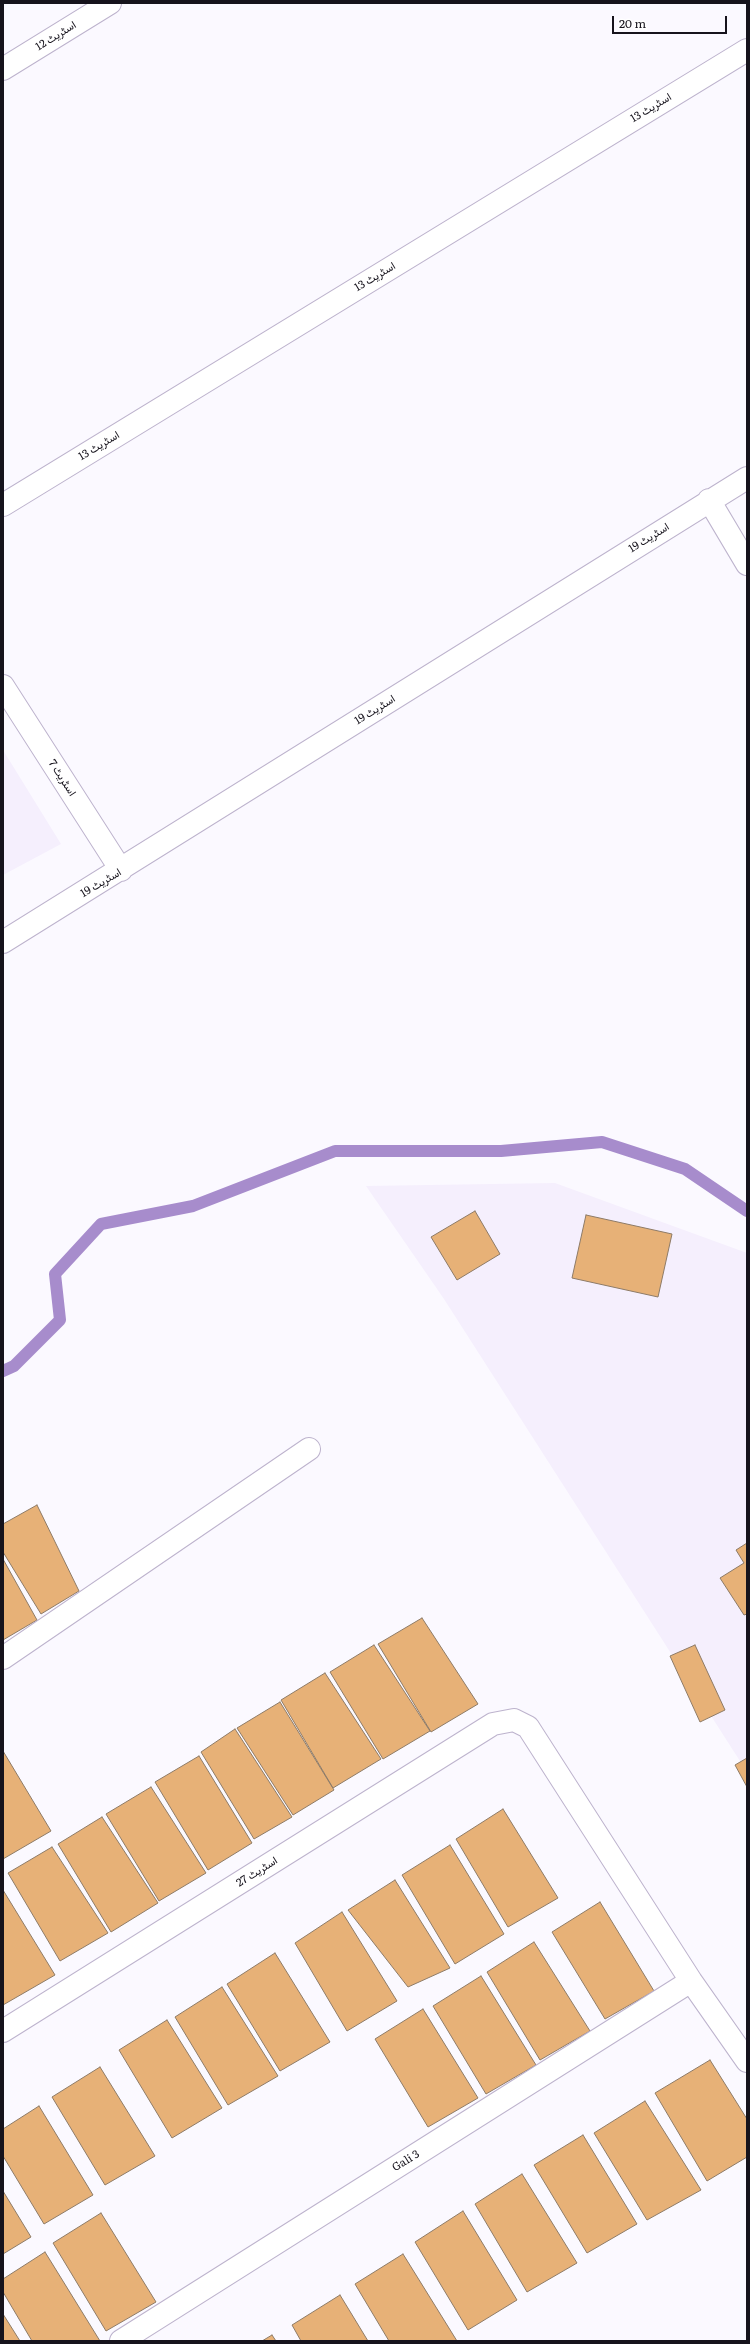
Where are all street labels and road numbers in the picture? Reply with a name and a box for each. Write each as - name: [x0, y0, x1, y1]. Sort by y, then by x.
- street label: اسٹریٹ 12: [33, 18, 79, 54]
- street label: اسٹریٹ 13: [628, 91, 674, 125]
- street label: اسٹریٹ 13: [352, 260, 398, 294]
- street label: اسٹریٹ 13: [76, 429, 122, 463]
- street label: اسٹریٹ 19: [626, 520, 672, 556]
- street label: اسٹریٹ 19: [352, 692, 398, 728]
- street label: اسٹریٹ 7: [45, 757, 79, 799]
- street label: اسٹریٹ 19: [78, 866, 124, 900]
- street label: اسٹریٹ 27: [234, 1854, 280, 1890]
- street label: Gali 3: [390, 2148, 422, 2174]

